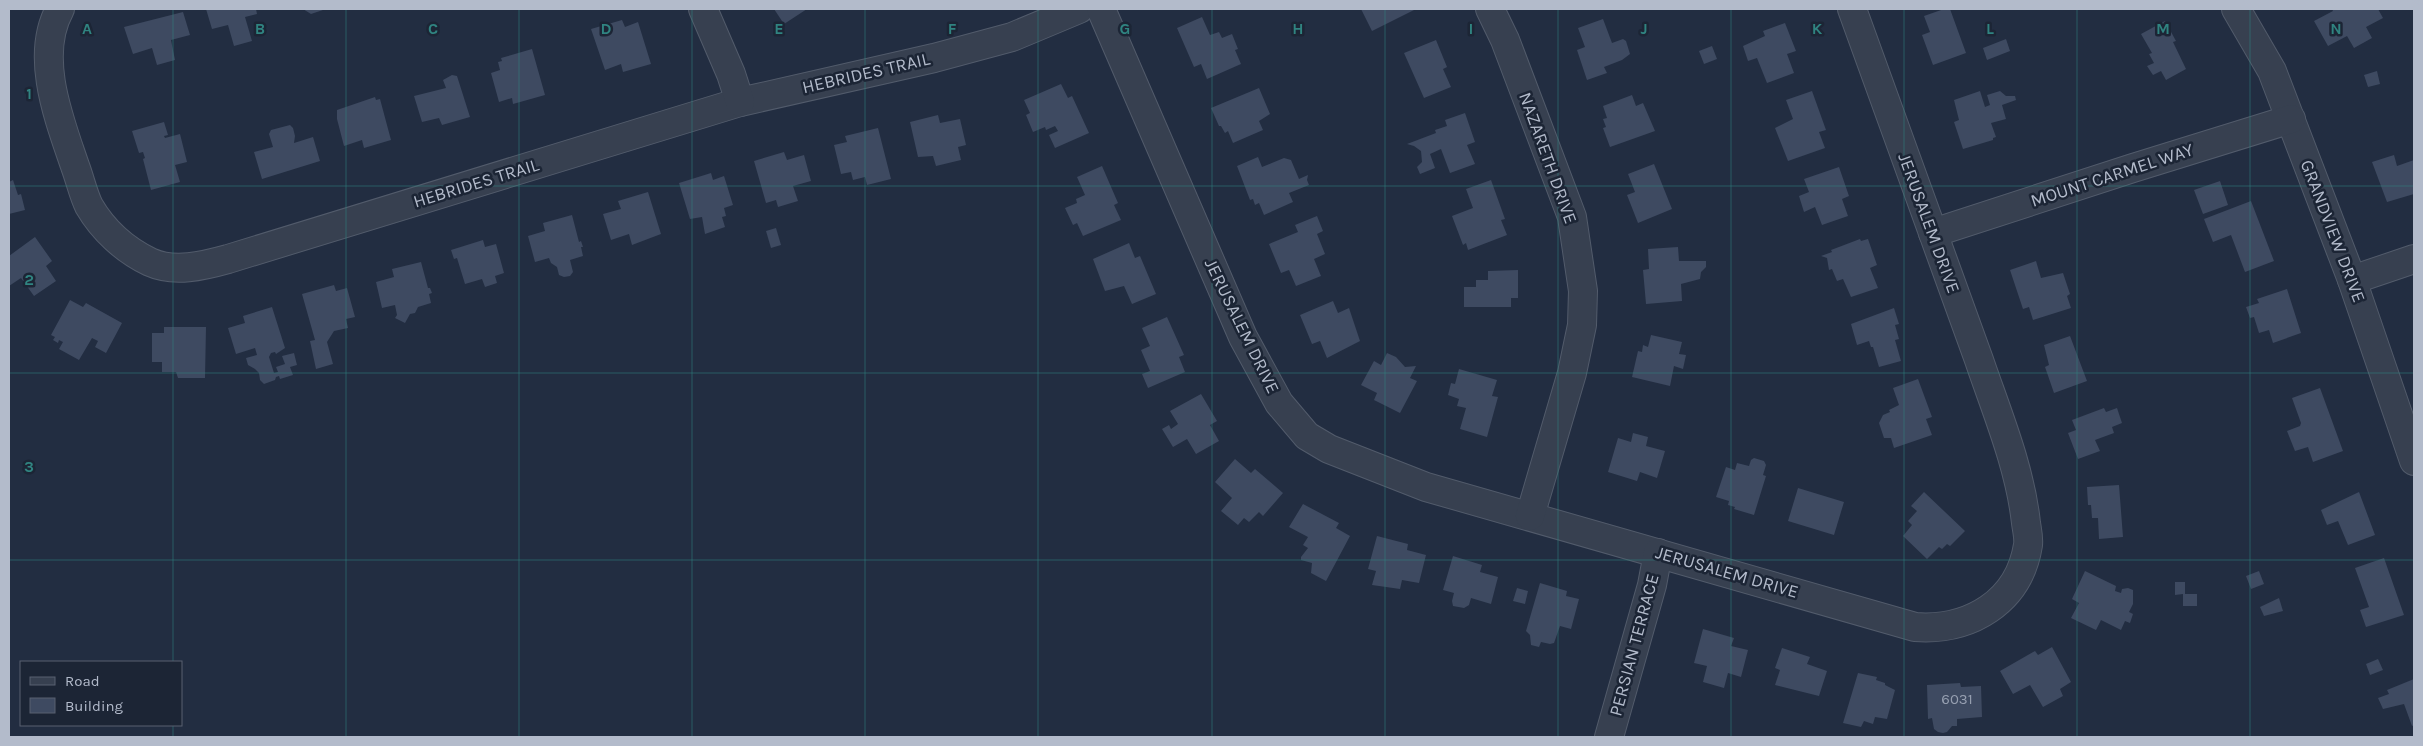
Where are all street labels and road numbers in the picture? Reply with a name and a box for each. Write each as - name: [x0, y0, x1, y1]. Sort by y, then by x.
- street label: HEBRIDES TRAIL: [800, 47, 933, 98]
- street label: NAZARETH DRIVE: [1514, 89, 1582, 227]
- street label: MOUNT CARMEL WAY: [2028, 138, 2196, 212]
- street label: JERUSALEM DRIVE: [1893, 150, 1965, 296]
- street label: HEBRIDES TRAIL: [410, 153, 542, 213]
- street label: GRANDVIEW DRIVE: [2296, 157, 2370, 305]
- street label: JERUSALEM DRIVE: [1200, 255, 1284, 397]
- street label: JERUSALEM DRIVE: [1653, 541, 1801, 603]
- street label: PERSIAN TERRACE: [1604, 571, 1664, 719]

